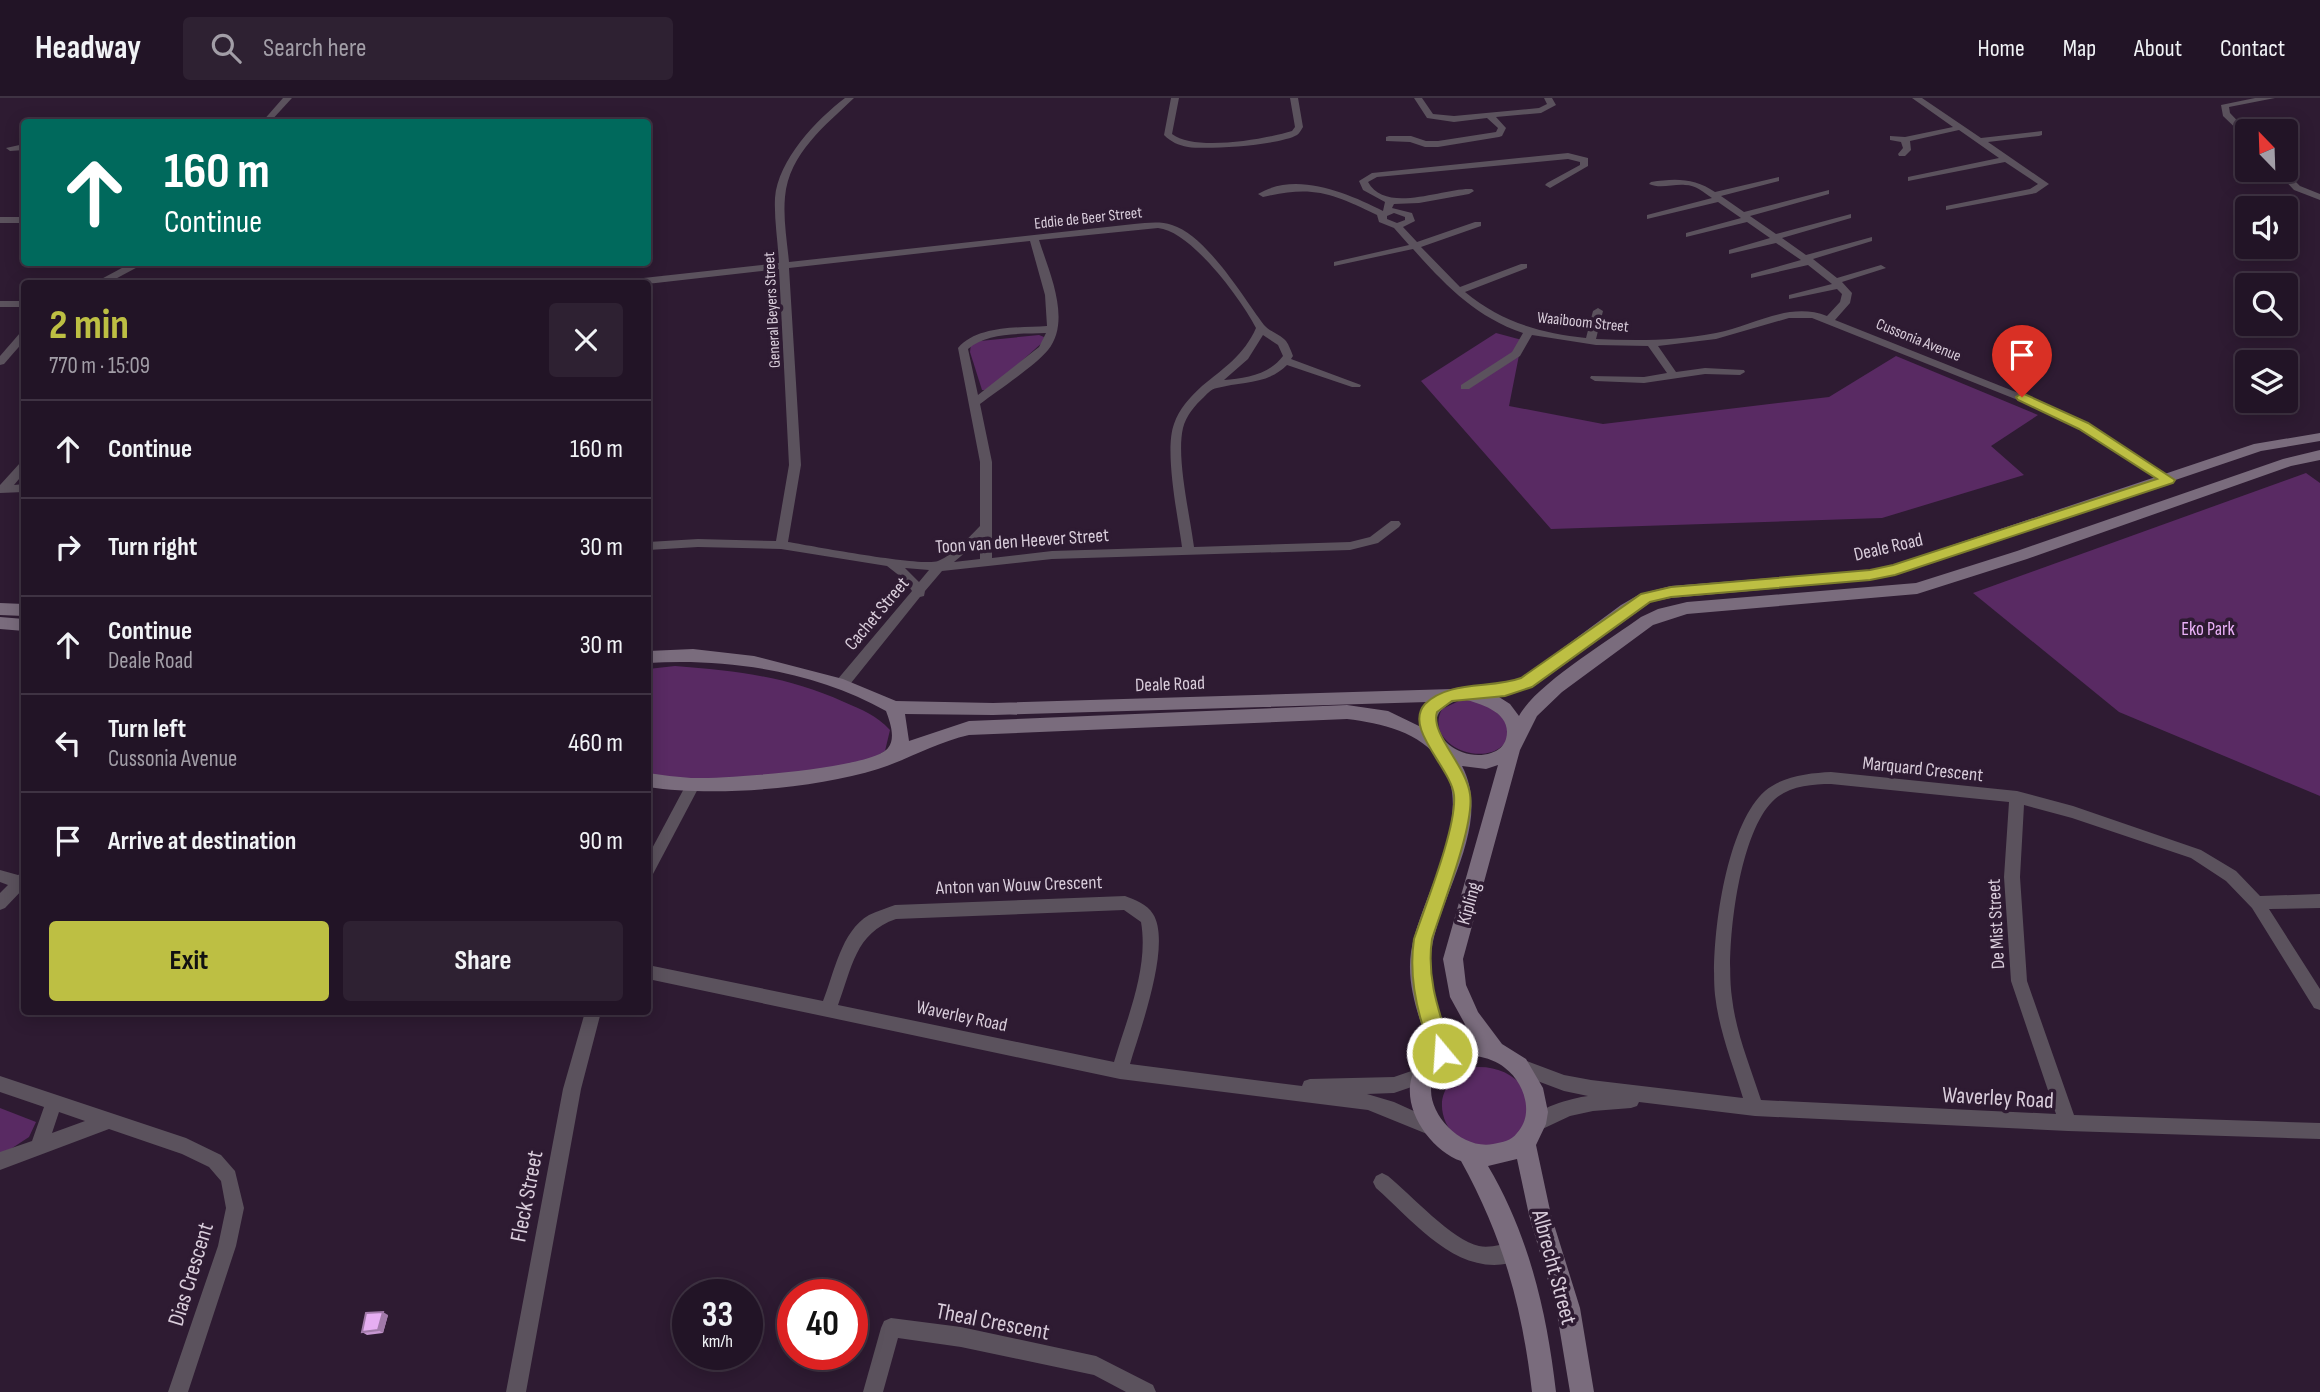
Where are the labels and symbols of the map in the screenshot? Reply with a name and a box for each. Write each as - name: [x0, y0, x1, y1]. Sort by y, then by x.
- north arrow: [2235, 119, 2298, 182]
- street label: Eddie de Beer Street: [1033, 203, 1143, 234]
- street label: General Beyers Street: [760, 251, 785, 368]
- street label: Waaiboom Street: [1536, 308, 1630, 337]
- street label: Cussonia Avenue: [1873, 315, 1964, 366]
- pin: [1992, 325, 2052, 397]
- street label: Toon van den Heever Street: [935, 524, 1110, 559]
- street label: Deale Road: [1852, 528, 1925, 567]
- street label: Cachet Street: [840, 573, 915, 655]
- park label: Eko Park: [2181, 618, 2235, 641]
- street label: Deale Road: [1135, 672, 1206, 697]
- street label: Marquard Crescent: [1861, 752, 1984, 787]
- street label: Anton van Wouw Crescent: [934, 871, 1103, 900]
- street label: De Mist Street: [1983, 878, 2010, 970]
- street label: Kipling: [1452, 879, 1487, 927]
- street label: Waverley Road: [914, 996, 1009, 1037]
- position arrow: [1405, 1016, 1479, 1090]
- street label: Waverley Road: [1941, 1081, 2055, 1115]
- street label: Fleck Street: [504, 1148, 550, 1244]
- street label: Albrecht Street: [1525, 1206, 1583, 1328]
- street label: Dias Crescent: [162, 1219, 220, 1329]
- speed limit sign: 40: [777, 1279, 868, 1370]
- street label: Theal Crescent: [934, 1297, 1052, 1347]

